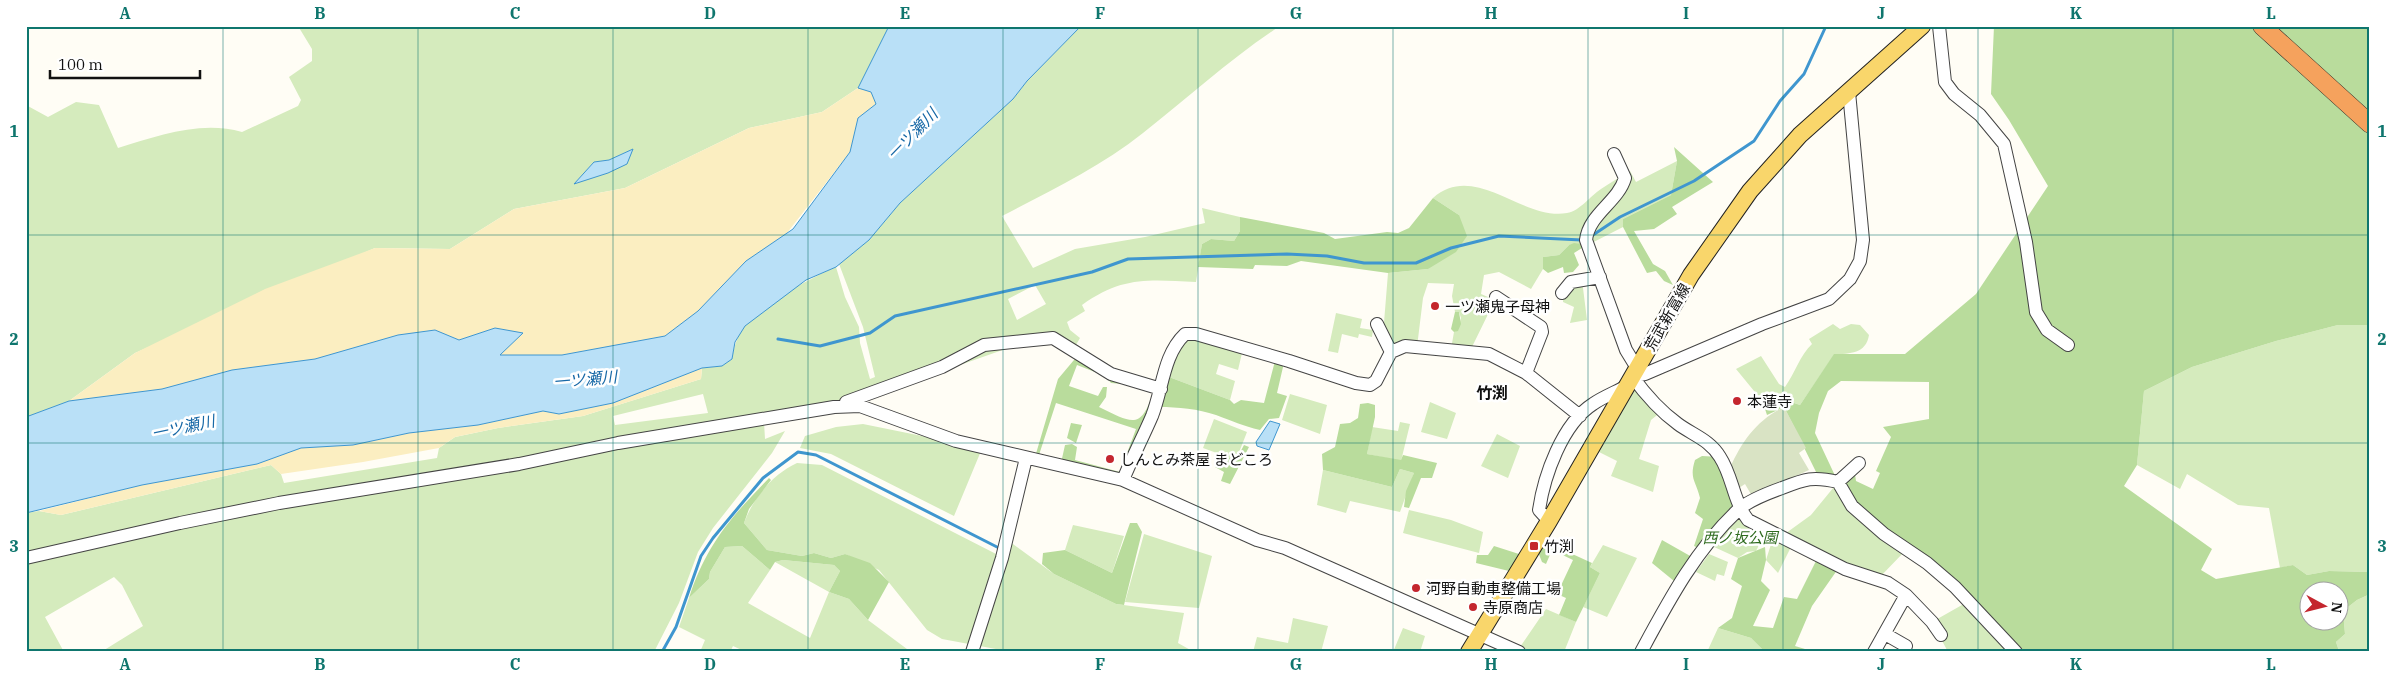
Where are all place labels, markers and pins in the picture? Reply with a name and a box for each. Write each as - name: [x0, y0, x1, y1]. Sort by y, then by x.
- place label: 一ツ瀬鬼子母神: [1445, 297, 1550, 316]
- marker: 一ツ瀬鬼子母神: [1429, 300, 1441, 312]
- place label: 本蓮寺: [1747, 392, 1792, 411]
- marker: 本蓮寺: [1731, 395, 1743, 407]
- place label: しんとみ茶屋 まどころ: [1120, 450, 1273, 469]
- marker: しんとみ茶屋 まどころ: [1104, 453, 1116, 465]
- place label: 竹渕: [1544, 537, 1574, 556]
- marker: 竹渕: [1528, 540, 1540, 552]
- place label: 河野自動車整備工場: [1426, 579, 1561, 598]
- marker: 河野自動車整備工場: [1410, 582, 1422, 594]
- place label: 寺原商店: [1483, 598, 1543, 617]
- marker: 寺原商店: [1467, 601, 1479, 613]

